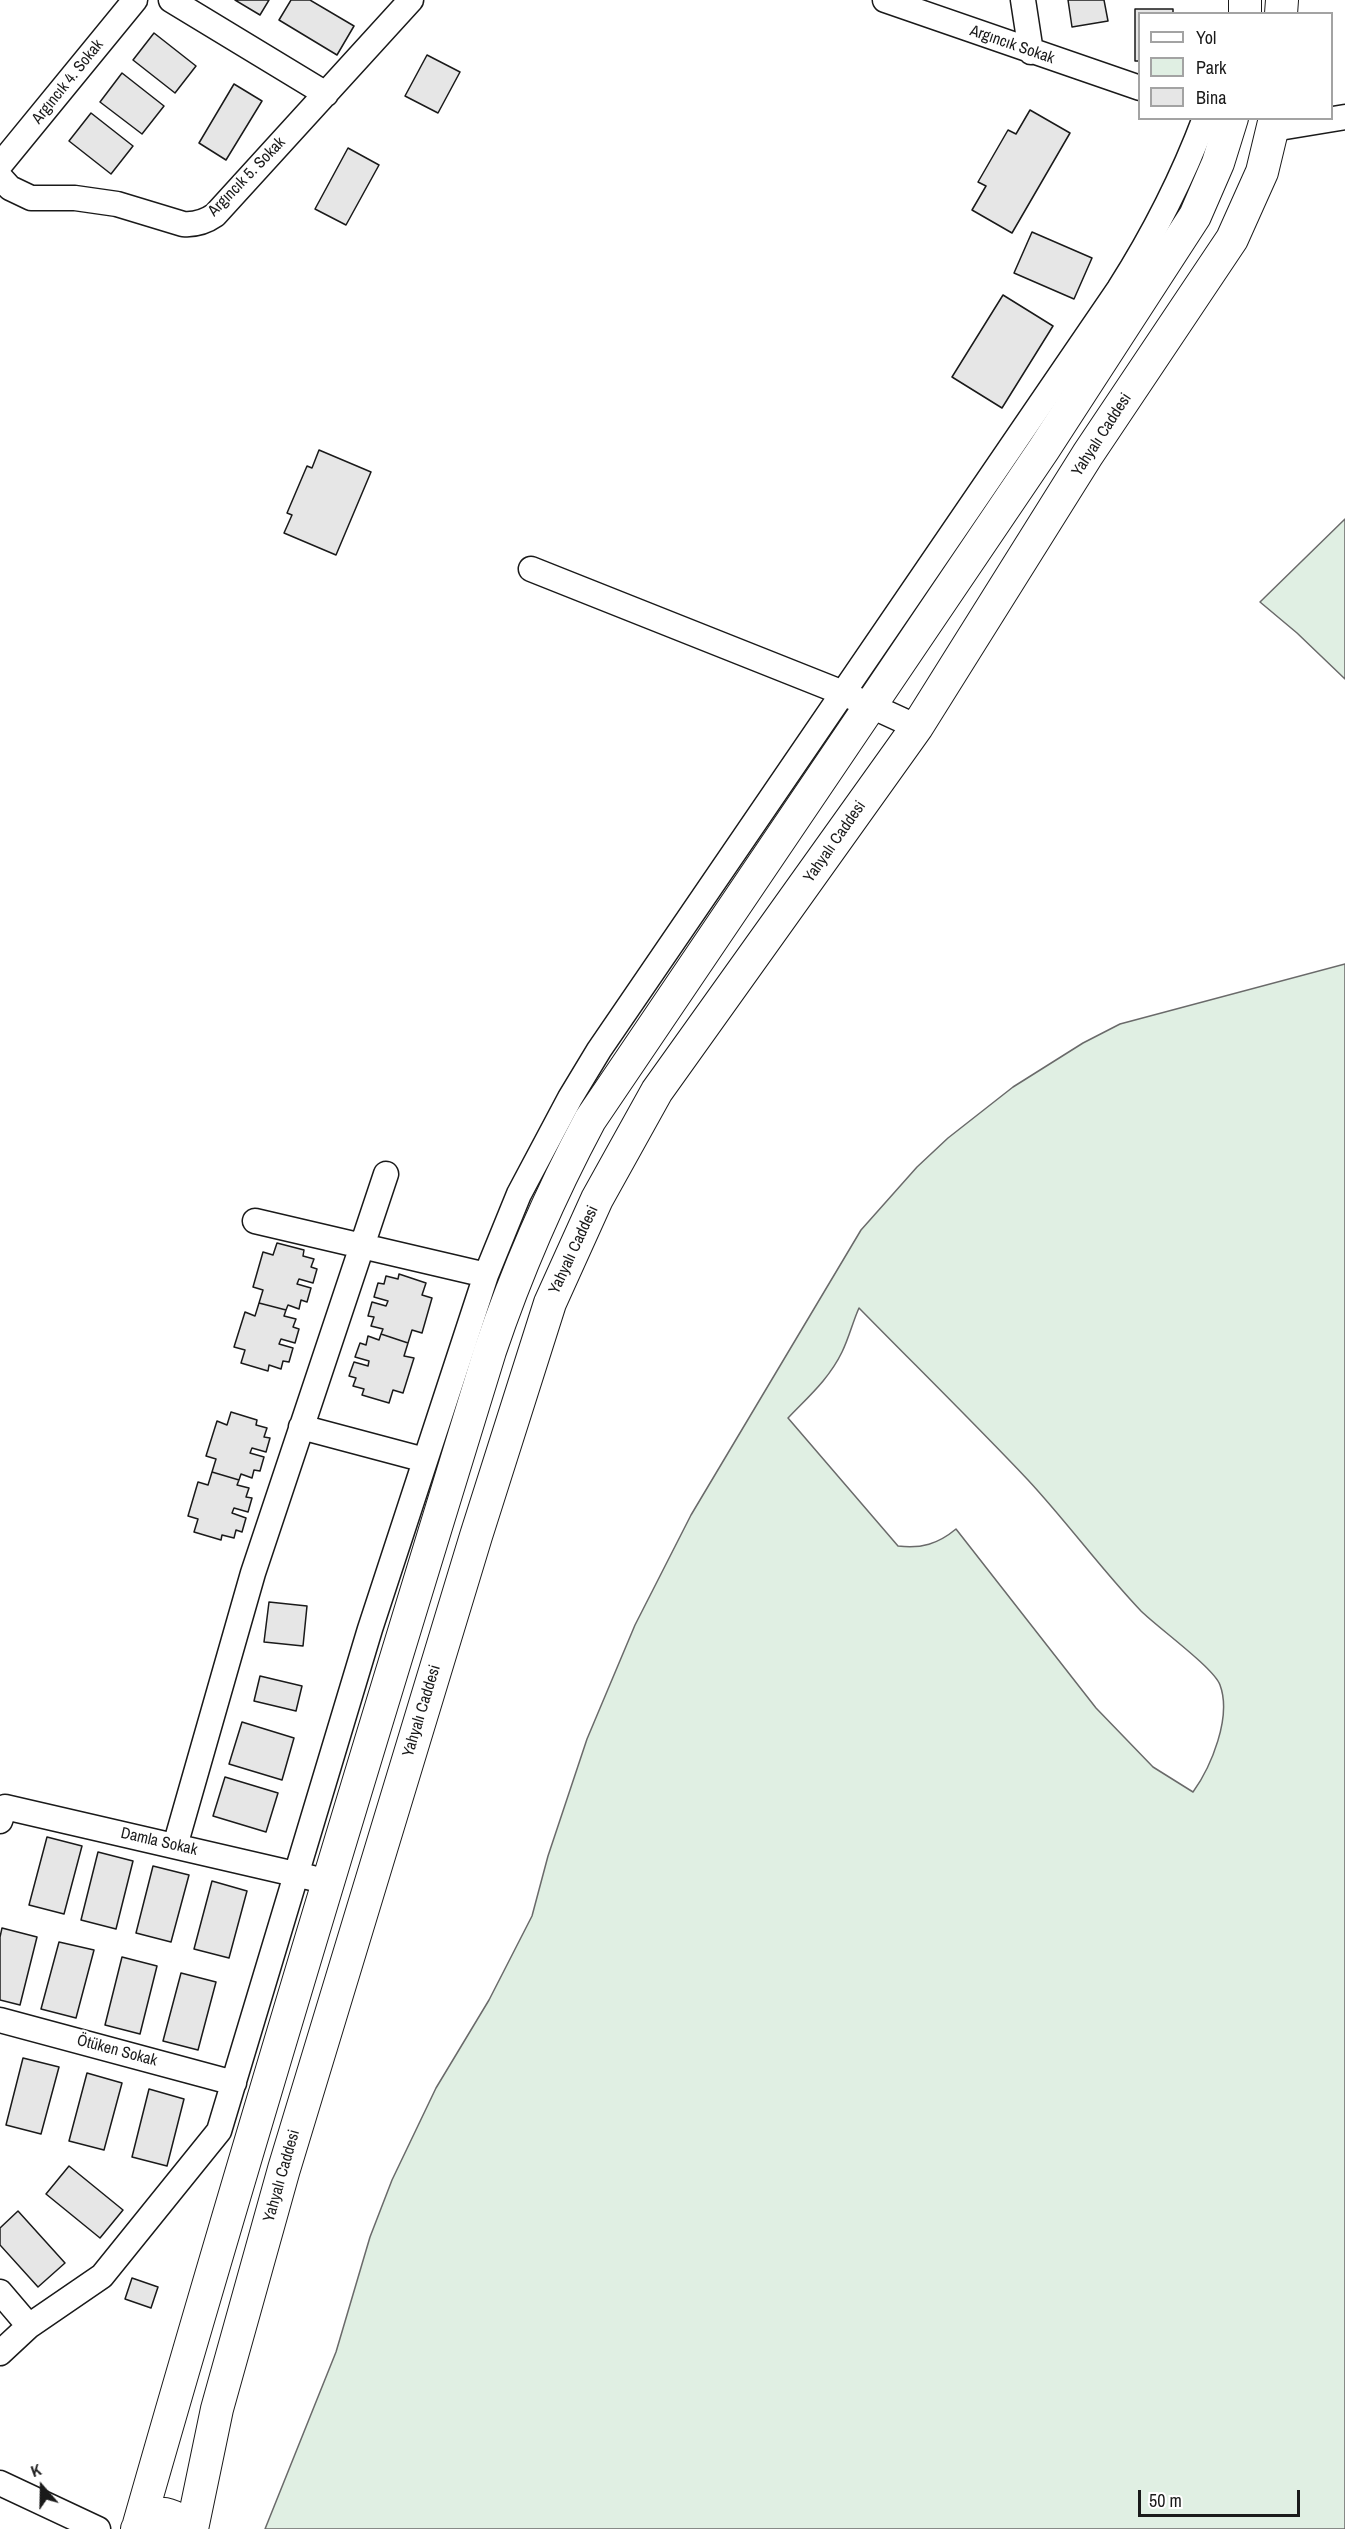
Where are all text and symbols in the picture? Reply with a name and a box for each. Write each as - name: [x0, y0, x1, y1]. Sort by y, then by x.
- legend: [1138, 12, 1333, 120]
- street label: Argıncık Sokak: [967, 22, 1057, 68]
- text: Yol: [1196, 25, 1216, 50]
- street label: Argıncık 4. Sokak: [28, 36, 108, 128]
- text: Park: [1196, 55, 1226, 80]
- text: Bina: [1196, 85, 1226, 110]
- street label: Argıncık 5. Sokak: [204, 133, 290, 221]
- street label: Yahyalı Caddesi: [1068, 390, 1136, 480]
- street label: Yahyalı Caddesi: [800, 797, 870, 887]
- street label: Yahyalı Caddesi: [545, 1203, 603, 1297]
- street label: Yahyalı Caddesi: [399, 1663, 445, 1759]
- street label: Damla Sokak: [119, 1824, 199, 1860]
- street label: Ötüken Sokak: [75, 2031, 159, 2071]
- street label: Yahyalı Caddesi: [260, 2128, 304, 2224]
- north arrow: [12, 2457, 72, 2517]
- text: K: [28, 2458, 44, 2482]
- scale bar: [1141, 2478, 1303, 2516]
- text: 50 m: [1149, 2488, 1182, 2513]

